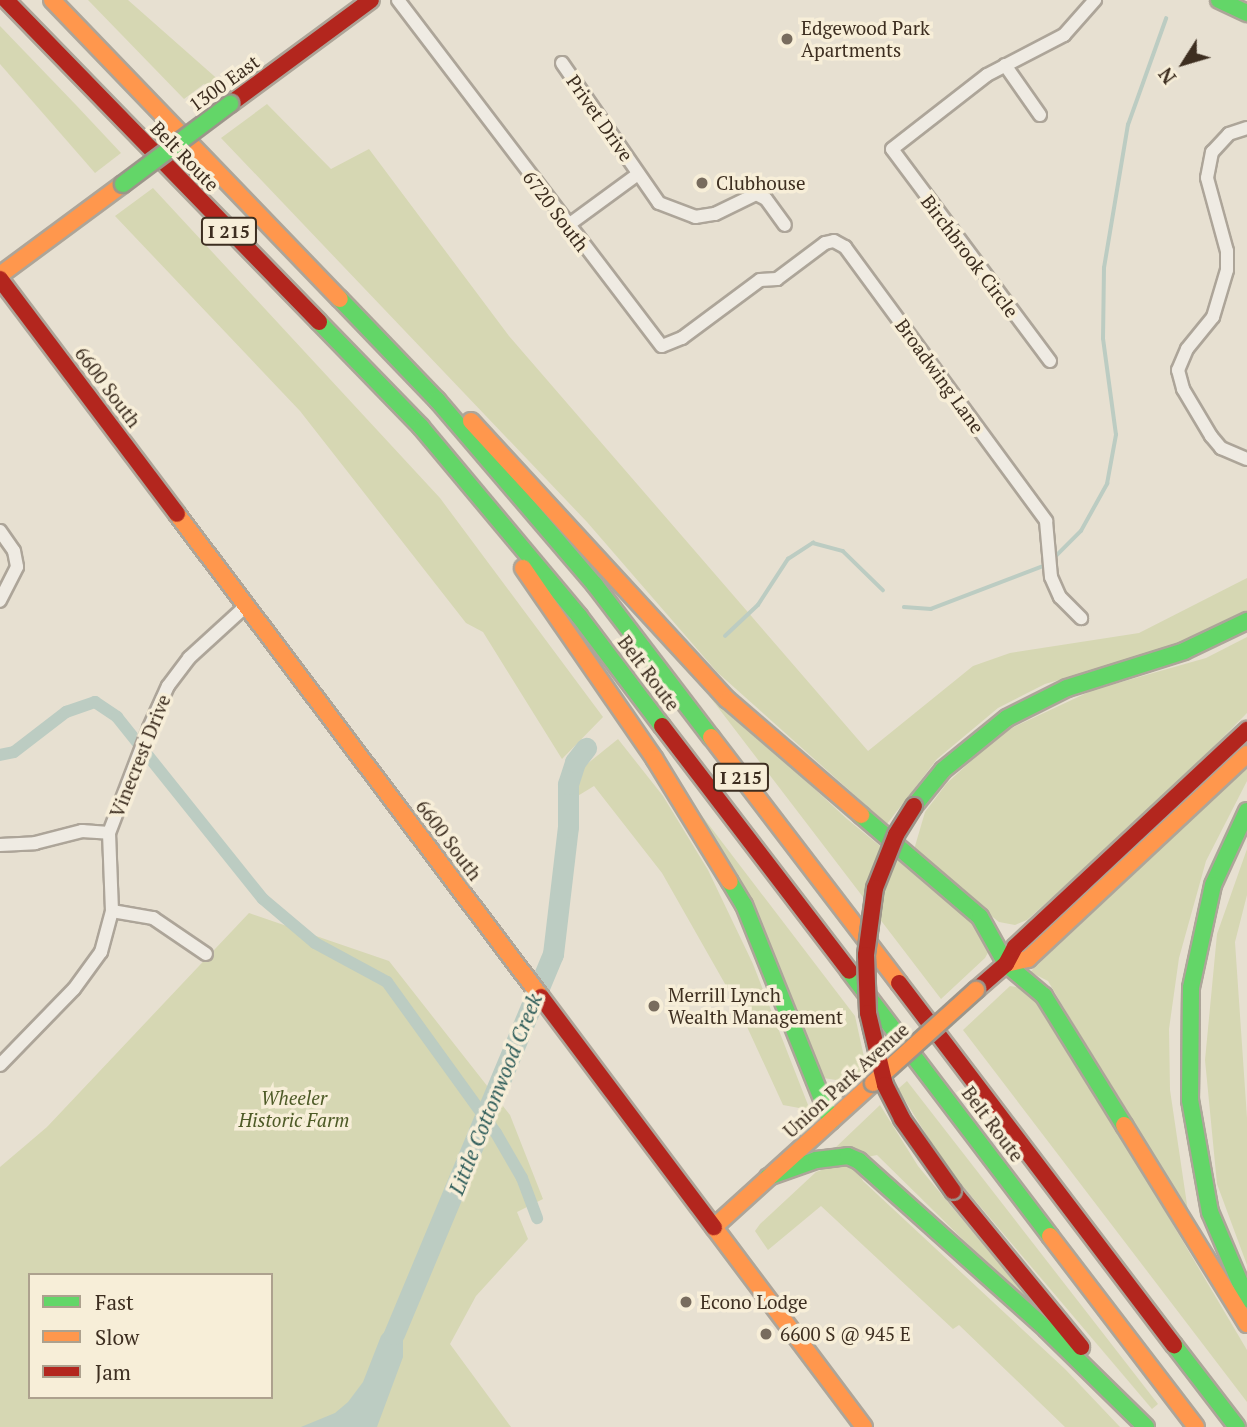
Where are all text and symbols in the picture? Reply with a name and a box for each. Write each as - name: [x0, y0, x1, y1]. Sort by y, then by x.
- place label: Edgewood Park Apartments: [801, 17, 930, 61]
- north arrow: [1149, 28, 1219, 98]
- marker: Edgewood Park Apartments: [779, 31, 795, 47]
- street label: 1300 East: [185, 50, 263, 116]
- text: N: [1153, 63, 1181, 89]
- street label: Privet Drive: [562, 70, 638, 166]
- street label: Belt Route: [146, 116, 224, 196]
- street label: 6720 South: [518, 166, 594, 256]
- place label: Clubhouse: [716, 172, 806, 194]
- marker: Clubhouse: [694, 175, 710, 191]
- street label: Birchbrook Circle: [917, 190, 1023, 322]
- road number: I 215: [199, 216, 259, 246]
- street label: Broadwing Lane: [891, 314, 989, 438]
- street label: 6600 South: [70, 342, 146, 432]
- street label: Belt Route: [613, 631, 685, 715]
- street label: Vinecrest Drive: [105, 691, 175, 821]
- road number: I 215: [711, 762, 771, 792]
- street label: 6600 South: [411, 795, 487, 885]
- place label: Merrill Lynch Wealth Management: [668, 984, 843, 1028]
- water label: Little Cottonwood Creek: [443, 990, 547, 1198]
- marker: Merrill Lynch Wealth Management: [646, 998, 662, 1014]
- street label: Union Park Avenue: [779, 1018, 913, 1142]
- street label: Belt Route: [957, 1082, 1029, 1166]
- park label: Wheeler Historic Farm: [238, 1087, 350, 1131]
- legend: [28, 1273, 273, 1399]
- text: Fast: [95, 1288, 134, 1316]
- place label: Econo Lodge: [700, 1291, 808, 1313]
- marker: Econo Lodge: [678, 1294, 694, 1310]
- text: Slow: [95, 1323, 139, 1351]
- place label: 6600 S @ 945 E: [780, 1323, 911, 1345]
- marker: 6600 S @ 945 E: [758, 1326, 774, 1342]
- text: Jam: [95, 1358, 131, 1386]

